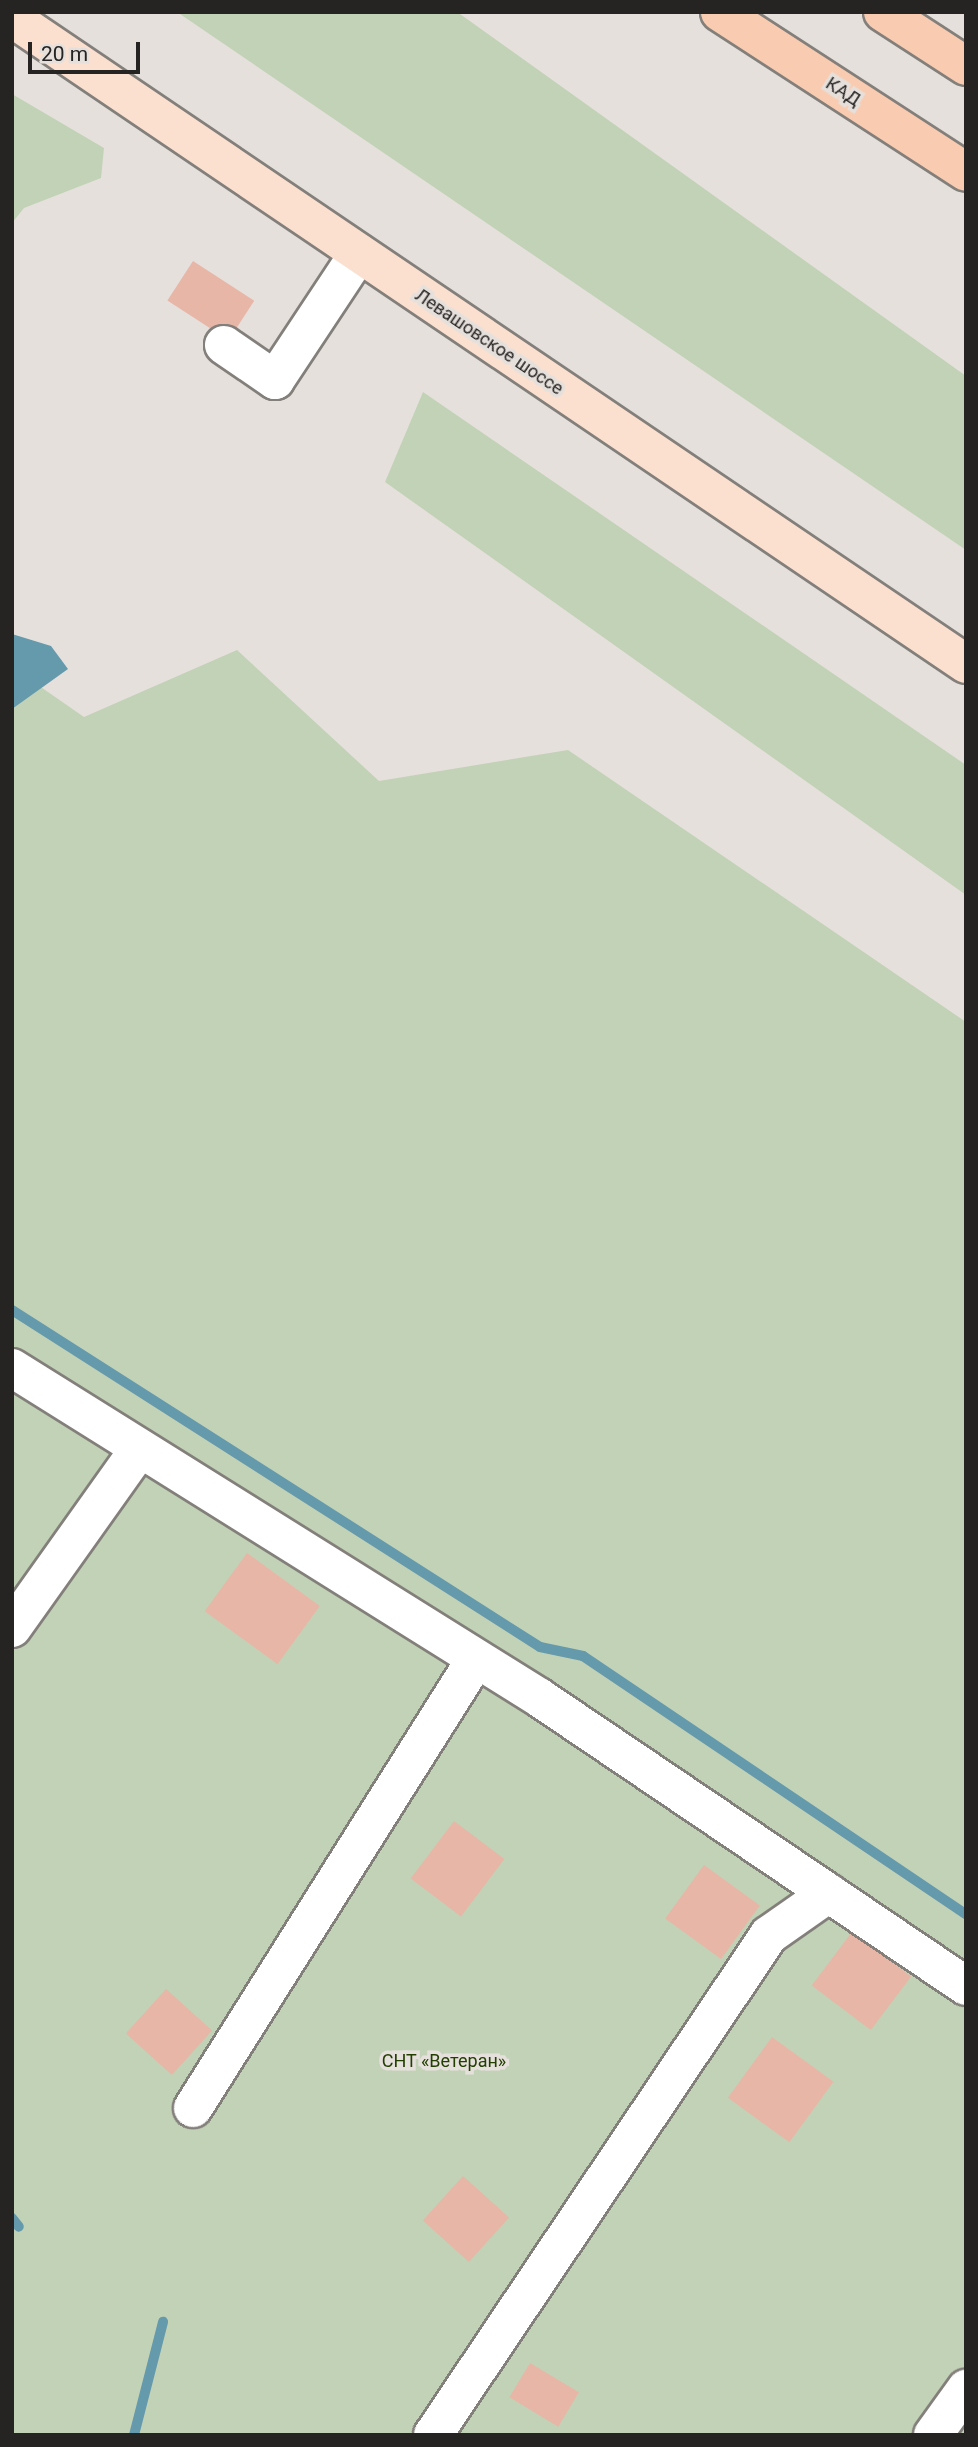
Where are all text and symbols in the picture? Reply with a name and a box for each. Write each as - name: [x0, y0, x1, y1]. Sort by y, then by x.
- scale bar: [32, 28, 144, 72]
- text: 20 m: [41, 42, 88, 66]
- street label: КАД: [822, 73, 864, 111]
- street label: Левашовское шоссе: [411, 284, 567, 400]
- park label: СНТ «Ветеран»: [382, 2050, 506, 2072]

